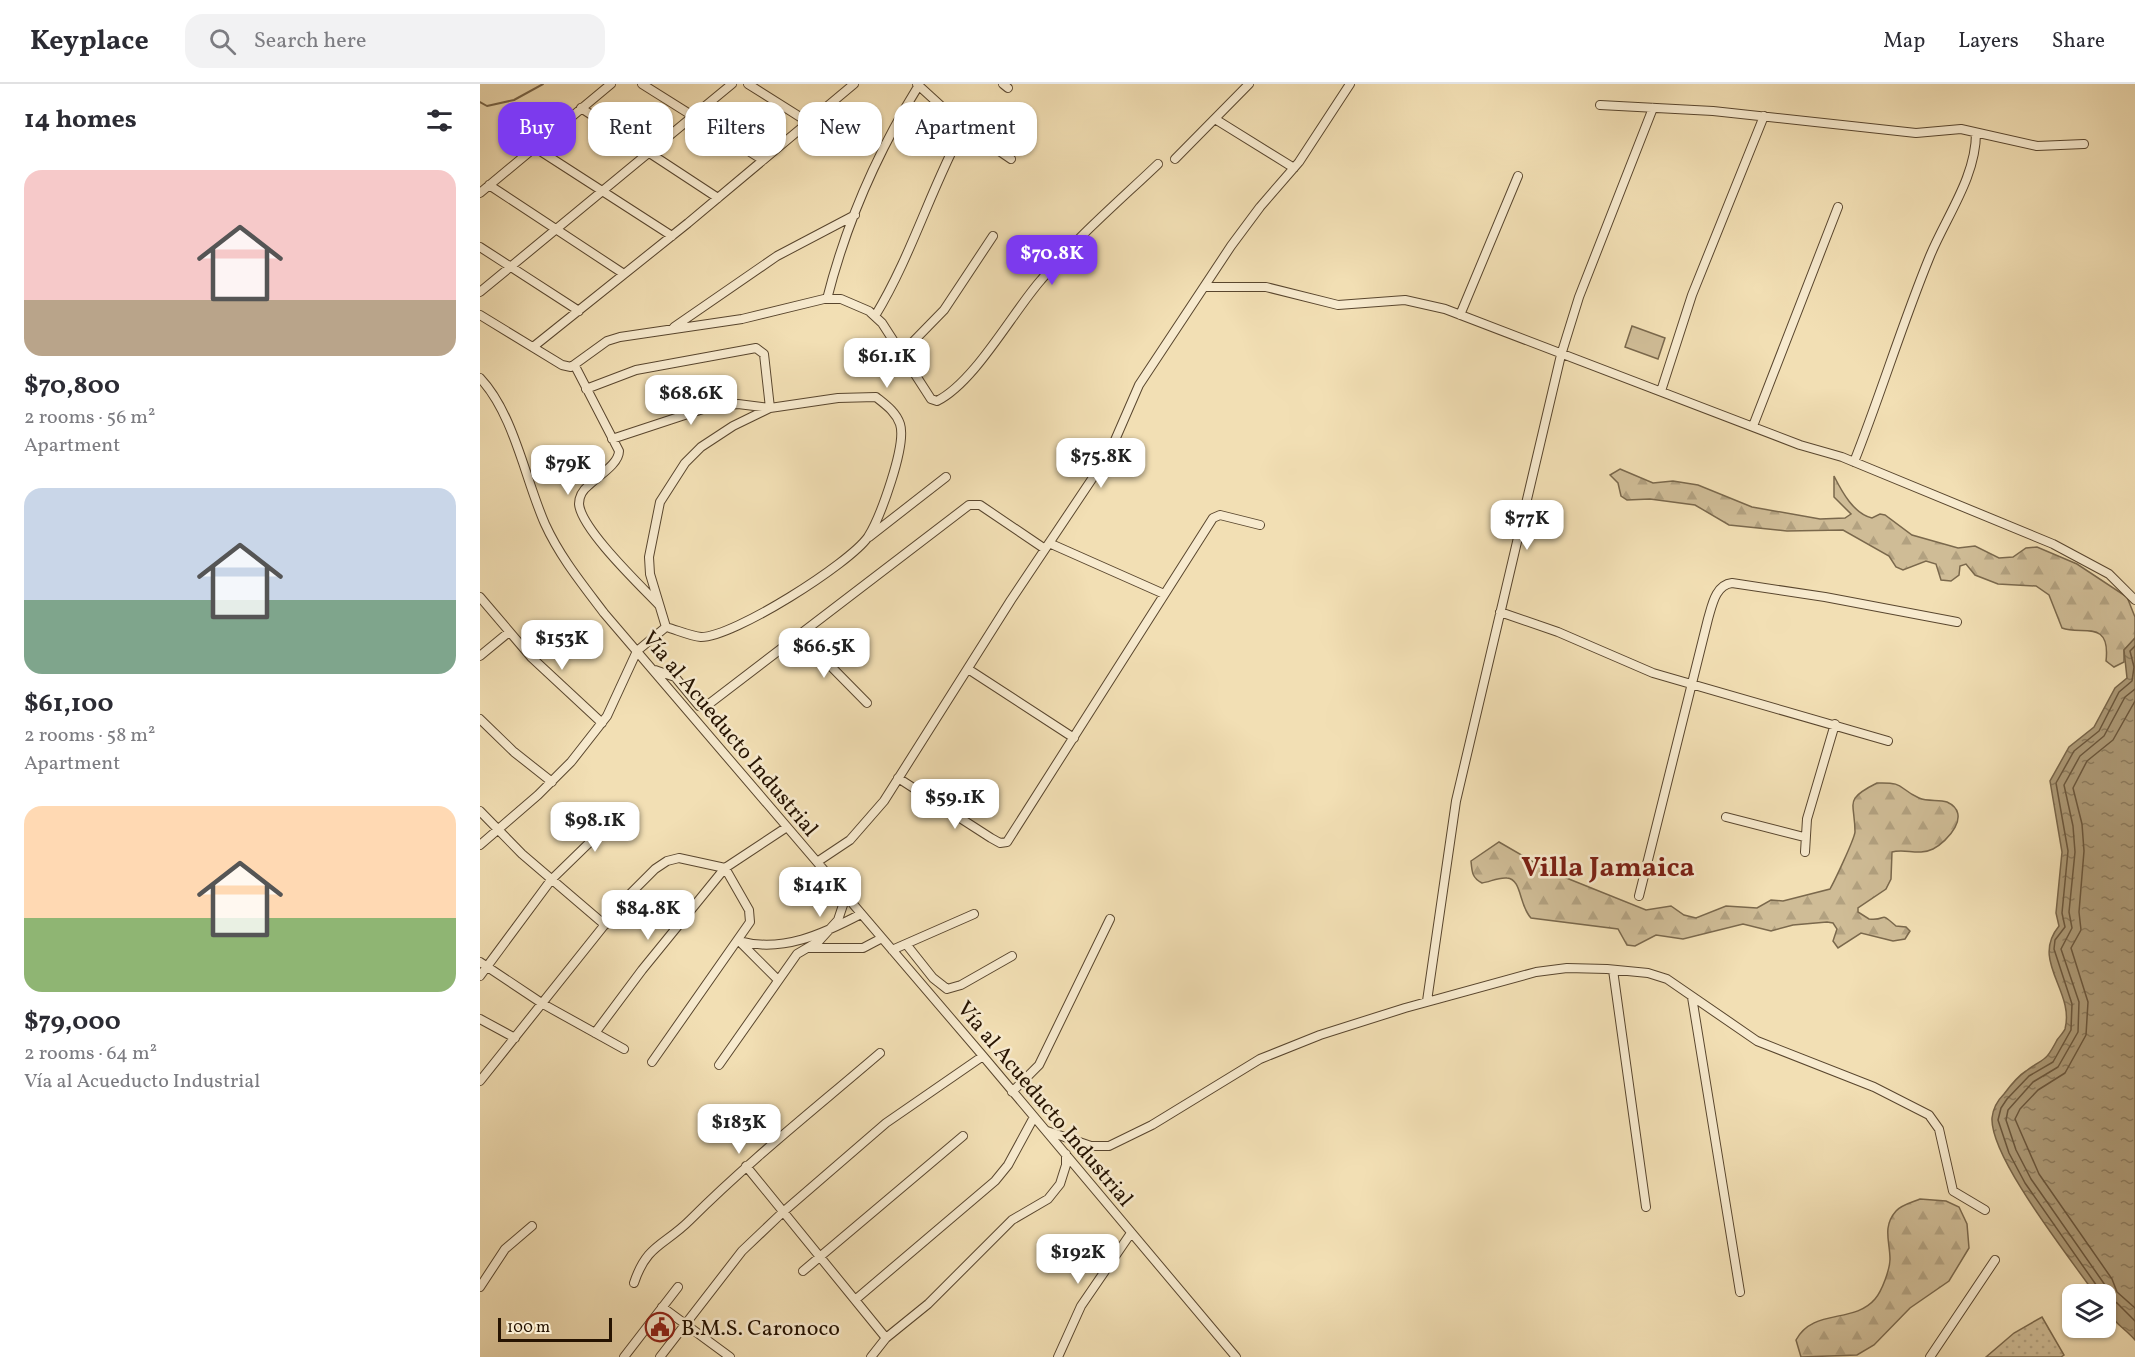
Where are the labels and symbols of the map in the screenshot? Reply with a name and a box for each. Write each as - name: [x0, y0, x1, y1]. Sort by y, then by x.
- pin: $70.8K: [1003, 235, 1101, 286]
- pin: $61.1K: [838, 338, 936, 389]
- pin: $68.6K: [642, 375, 740, 426]
- pin: $75.8K: [1052, 438, 1150, 489]
- pin: $79K: [532, 445, 604, 496]
- pin: $77K: [1491, 500, 1563, 551]
- pin: $153K: [520, 620, 604, 671]
- street label: Vía al Acueducto Industrial: [634, 625, 824, 844]
- pin: $66.5K: [775, 628, 873, 679]
- pin: $59.1K: [906, 779, 1004, 830]
- pin: $98.1K: [546, 802, 644, 853]
- district label: Villa Jamaica: [1521, 849, 1695, 888]
- pin: $141K: [778, 867, 862, 918]
- pin: $84.8K: [599, 890, 697, 941]
- street label: Vía al Acueducto Industrial: [949, 995, 1139, 1214]
- pin: $183K: [697, 1104, 781, 1155]
- pin: $192K: [1036, 1234, 1120, 1285]
- public building icon: B.M.S. Caronoco: [644, 1311, 676, 1343]
- place label: B.M.S. Caronoco: [681, 1314, 840, 1345]
- scale bar: [498, 1315, 612, 1342]

